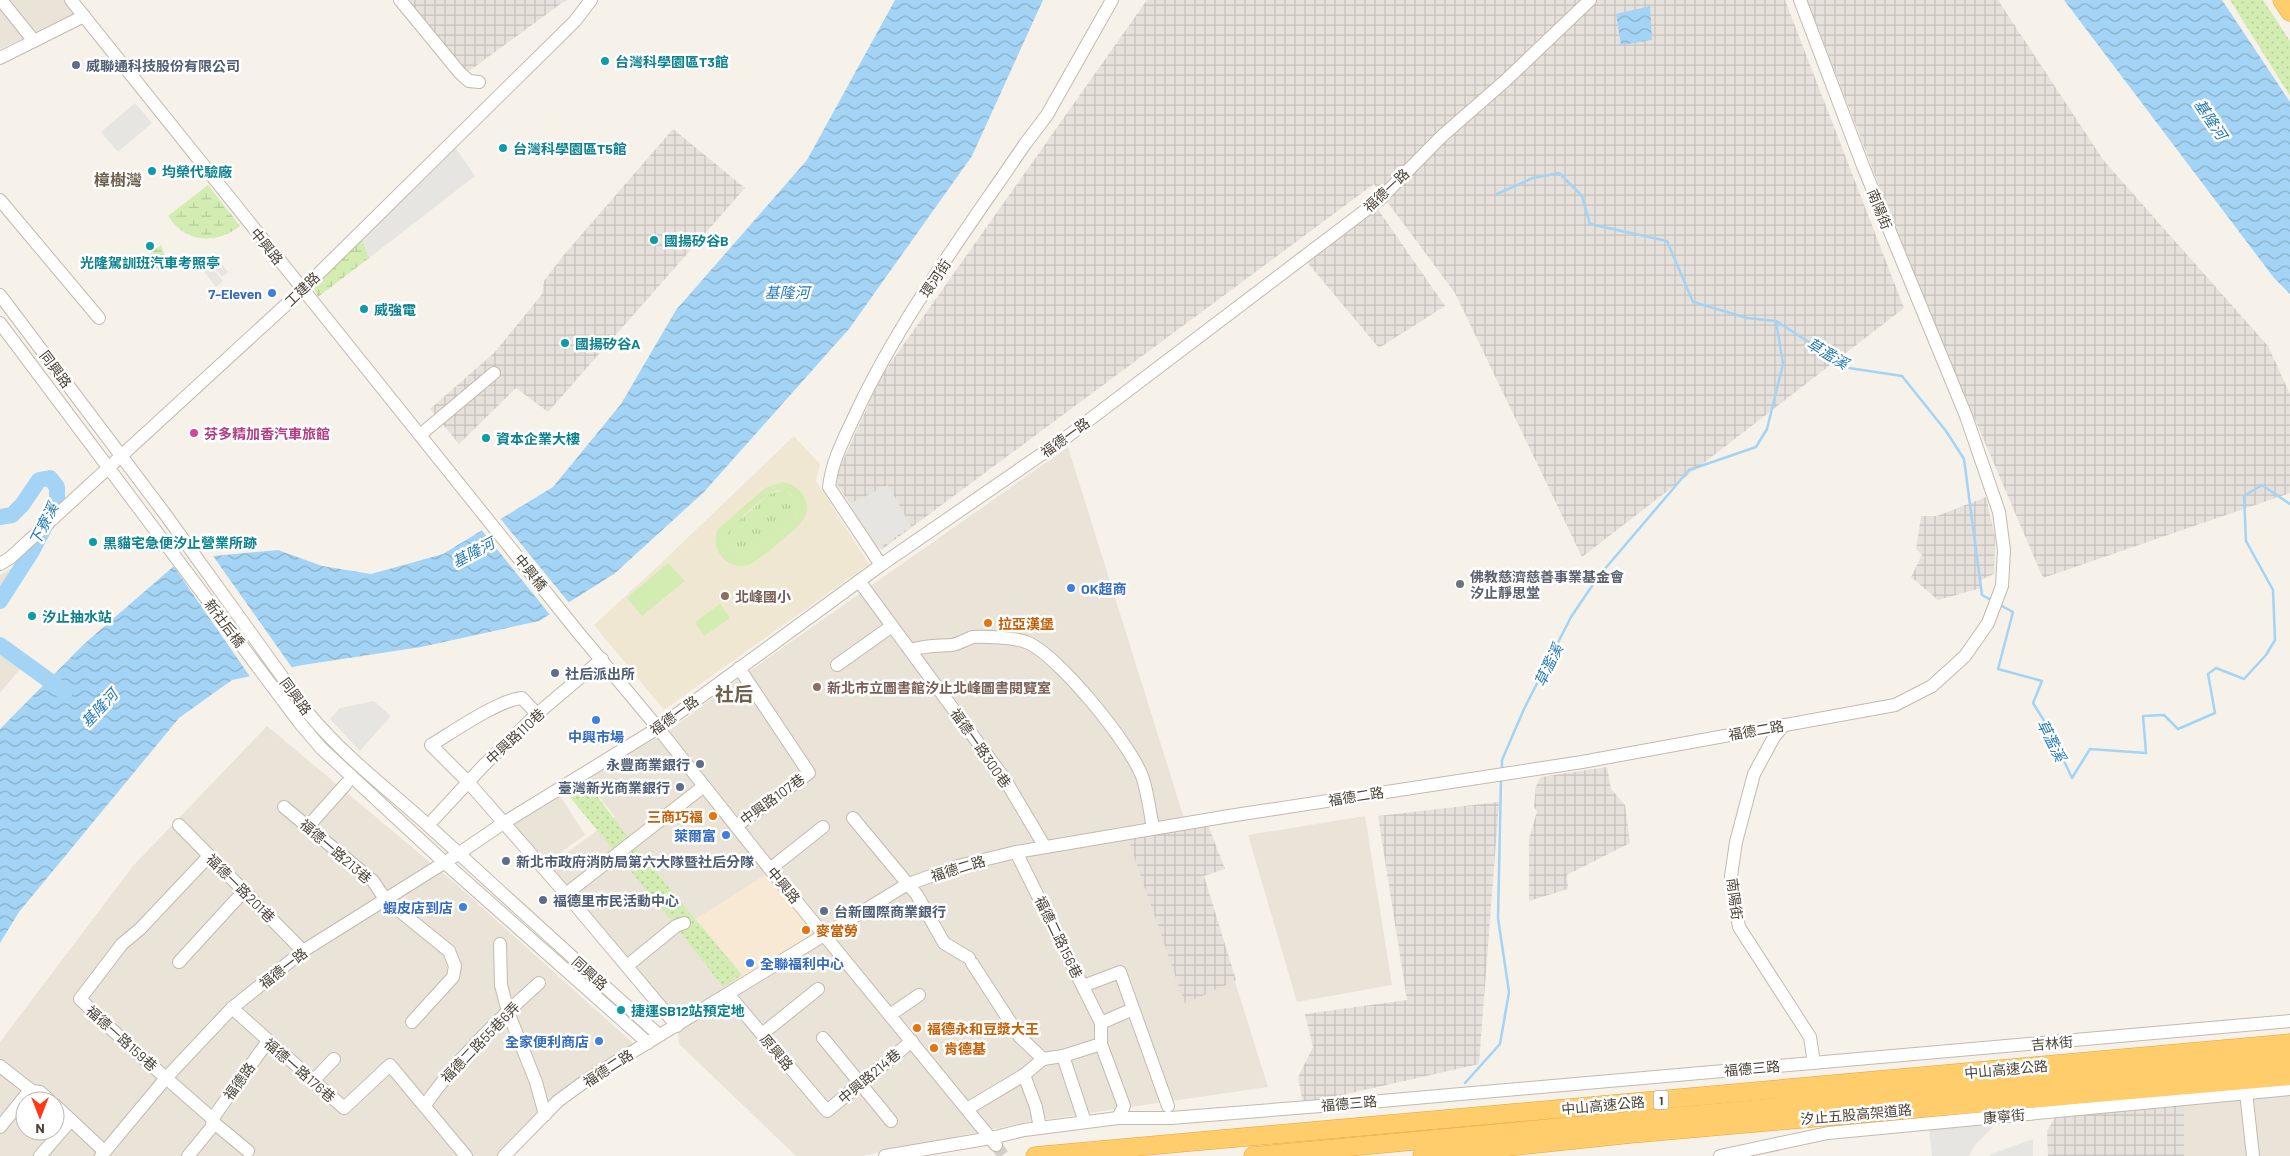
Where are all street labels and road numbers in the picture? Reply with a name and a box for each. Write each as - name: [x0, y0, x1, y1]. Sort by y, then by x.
- street label: 福德一路: [1360, 165, 1412, 215]
- street label: 南陽街: [1864, 186, 1896, 232]
- street label: 中興路: [247, 224, 287, 268]
- street label: 環河街: [916, 256, 954, 300]
- street label: 工建路: [281, 268, 323, 310]
- street label: 同興路: [37, 347, 75, 391]
- street label: 福德一路: [1037, 414, 1093, 460]
- street label: 中興橋: [511, 550, 551, 594]
- street label: 新社后橋: [201, 596, 249, 650]
- street label: 同興路: [277, 674, 315, 718]
- street label: 福德一路: [646, 692, 702, 738]
- street label: 中興路110巷: [482, 705, 548, 767]
- street label: 福德一路300巷: [947, 705, 1015, 791]
- street label: 福德二路: [1727, 717, 1785, 743]
- street label: 中興路107巷: [736, 770, 808, 828]
- street label: 福德二路: [1327, 783, 1385, 809]
- street label: 福德一路213巷: [297, 815, 375, 887]
- street label: 福德一路201巷: [203, 850, 279, 926]
- street label: 福德二路: [929, 852, 987, 884]
- street label: 中興路: [764, 863, 804, 907]
- street label: 南陽街: [1724, 877, 1746, 921]
- street label: 福德二路156巷: [1032, 893, 1086, 981]
- street label: 福德一路: [256, 944, 310, 992]
- street label: 同興路: [569, 953, 611, 993]
- street label: 福德二路55巷6弄: [437, 998, 523, 1086]
- street label: 福德一路159巷: [83, 1002, 161, 1074]
- street label: 原興路: [757, 1030, 797, 1074]
- street label: 吉林街: [2030, 1033, 2074, 1053]
- street label: 福德一路176巷: [261, 1034, 339, 1106]
- street label: 中興路214巷: [834, 1045, 904, 1107]
- street label: 福德二路: [580, 1046, 636, 1090]
- street label: 福德三路: [1723, 1057, 1781, 1079]
- street label: 中山高速公路: [1963, 1057, 2049, 1081]
- street label: 福德路: [220, 1059, 258, 1103]
- road number: 1: [1654, 1090, 1668, 1110]
- street label: 福德三路: [1320, 1092, 1378, 1114]
- street label: 中山高速公路: [1560, 1093, 1646, 1117]
- street label: 汐止五股高架道路: [1799, 1101, 1913, 1127]
- street label: 康寧街: [1982, 1106, 2026, 1126]

